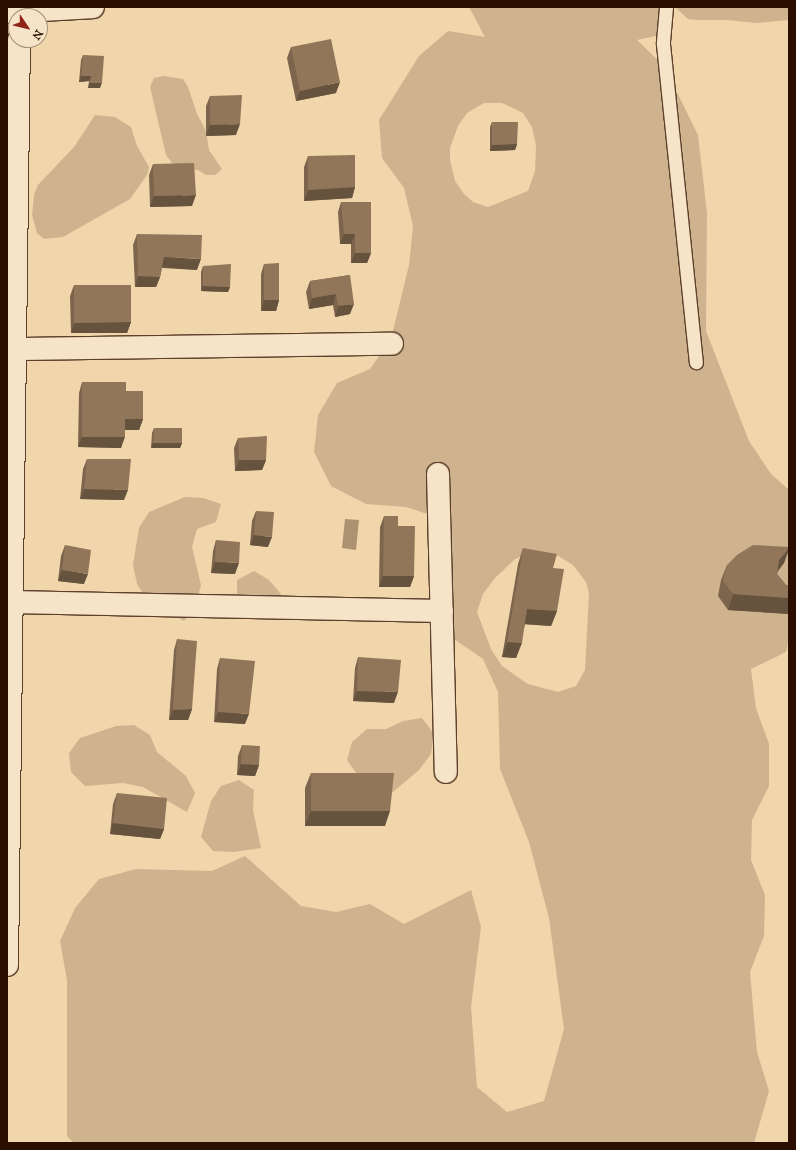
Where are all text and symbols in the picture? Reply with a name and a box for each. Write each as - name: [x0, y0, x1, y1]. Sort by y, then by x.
- north arrow: [8, 8, 48, 48]
- text: N: [29, 27, 45, 42]

